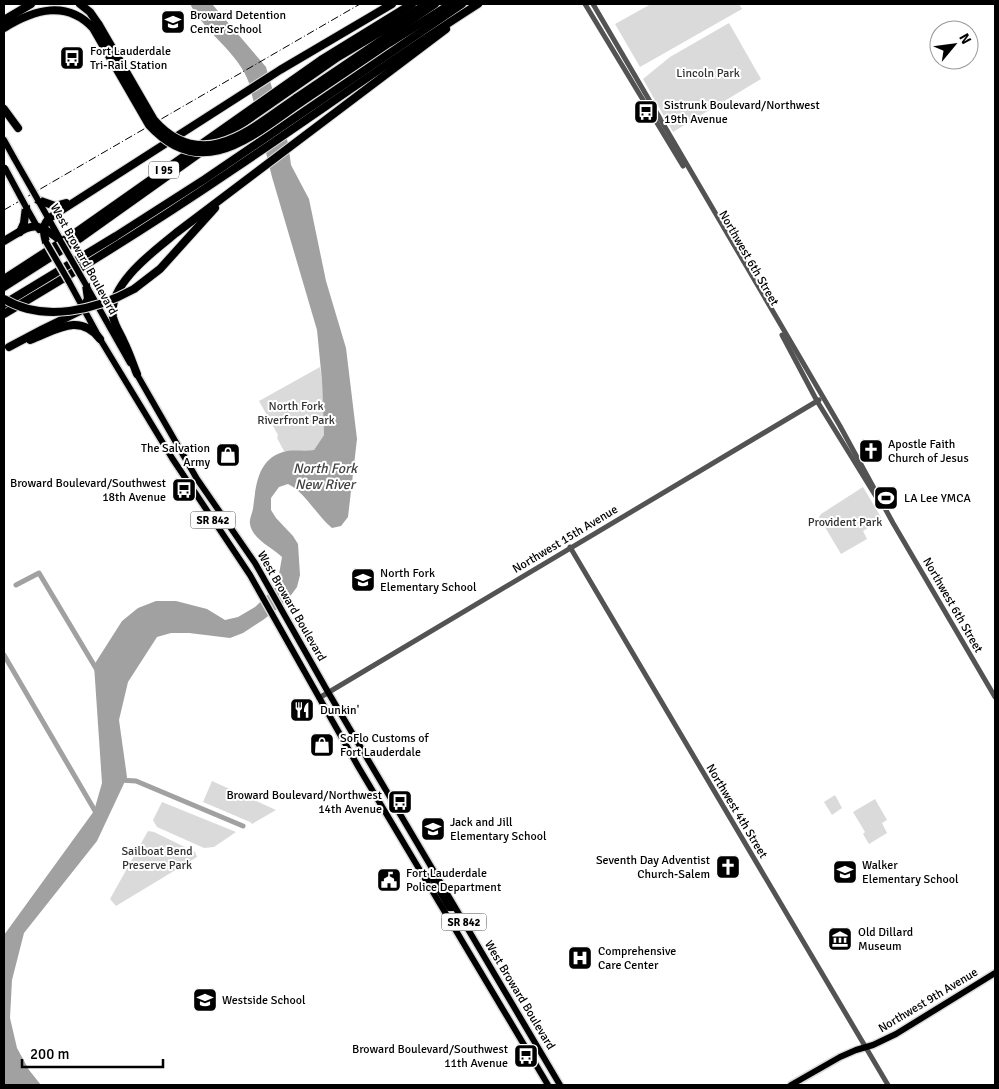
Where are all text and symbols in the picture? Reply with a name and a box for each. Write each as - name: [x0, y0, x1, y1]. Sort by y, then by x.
- place label: Broward Detention Center School: [190, 8, 286, 37]
- school or university icon: Broward Detention Center School: [160, 9, 186, 35]
- north arrow: [929, 20, 979, 70]
- text: N: [955, 31, 975, 47]
- place label: Fort Lauderdale Tri-Rail Station: [90, 44, 171, 73]
- bus stop icon: Fort Lauderdale Tri-Rail Station: [59, 45, 85, 71]
- park label: Lincoln Park: [676, 66, 740, 81]
- place label: Sistrunk Boulevard/Northwest 19th Avenue: [664, 98, 820, 127]
- bus stop icon: Sistrunk Boulevard/Northwest 19th Avenue: [633, 99, 659, 125]
- road number: I 95: [149, 162, 179, 178]
- street label: West Broward Boulevard: [47, 201, 120, 317]
- street label: Northwest 6th Street: [715, 208, 782, 308]
- park label: North Fork Riverfront Park: [257, 399, 335, 428]
- place label: Apostle Faith Church of Jesus: [888, 437, 969, 466]
- church icon: Apostle Faith Church of Jesus: [858, 438, 884, 464]
- place label: The Salvation Army: [141, 441, 210, 470]
- shop icon: The Salvation Army: [215, 442, 241, 468]
- water label: North Fork New River: [293, 460, 359, 493]
- place label: Broward Boulevard/Southwest 18th Avenue: [10, 476, 166, 505]
- bus stop icon: Broward Boulevard/Southwest 18th Avenue: [171, 477, 197, 503]
- sports icon: LA Lee YMCA: [873, 485, 899, 511]
- place label: LA Lee YMCA: [904, 491, 971, 506]
- street label: Northwest 15th Avenue: [510, 502, 621, 577]
- road number: SR 842: [190, 512, 236, 528]
- park label: Provident Park: [808, 515, 882, 530]
- street label: West Broward Boulevard: [254, 549, 329, 664]
- street label: Northwest 6th Street: [919, 555, 986, 655]
- place label: North Fork Elementary School: [380, 566, 477, 595]
- school or university icon: North Fork Elementary School: [350, 567, 376, 593]
- restaurant icon: Dunkin': [289, 697, 315, 723]
- place label: Dunkin': [320, 703, 359, 718]
- place label: SoFlo Customs of Fort Lauderdale: [340, 731, 429, 760]
- shop icon: SoFlo Customs of Fort Lauderdale: [309, 732, 335, 758]
- street label: Northwest 4th Street: [702, 761, 771, 861]
- place label: Broward Boulevard/Northwest 14th Avenue: [227, 788, 382, 817]
- bus stop icon: Broward Boulevard/Northwest 14th Avenue: [387, 789, 413, 815]
- place label: Jack and Jill Elementary School: [450, 815, 547, 844]
- school or university icon: Jack and Jill Elementary School: [420, 816, 446, 842]
- park label: Sailboat Bend Preserve Park: [121, 844, 193, 873]
- place label: Seventh Day Adventist Church-Salem: [596, 853, 710, 882]
- church icon: Seventh Day Adventist Church-Salem: [715, 854, 741, 880]
- place label: Walker Elementary School: [862, 858, 959, 887]
- school or university icon: Walker Elementary School: [832, 859, 858, 885]
- place label: Fort Lauderdale Police Department: [406, 866, 501, 895]
- public building icon: Fort Lauderdale Police Department: [376, 867, 402, 893]
- road number: SR 842: [442, 914, 486, 930]
- place label: Old Dillard Museum: [858, 925, 913, 954]
- museum icon: Old Dillard Museum: [827, 926, 853, 952]
- street label: West Broward Boulevard: [481, 938, 558, 1053]
- place label: Comprehensive Care Center: [598, 944, 676, 973]
- hospital icon: Comprehensive Care Center: [567, 945, 593, 971]
- street label: Northwest 9th Avenue: [876, 965, 981, 1036]
- school or university icon: Westside School: [192, 987, 218, 1013]
- place label: Westside School: [222, 993, 306, 1008]
- scale bar: [22, 1036, 164, 1068]
- place label: Broward Boulevard/Southwest 11th Avenue: [352, 1042, 508, 1071]
- bus stop icon: Broward Boulevard/Southwest 11th Avenue: [513, 1043, 539, 1069]
- text: 200 m: [30, 1045, 70, 1063]

